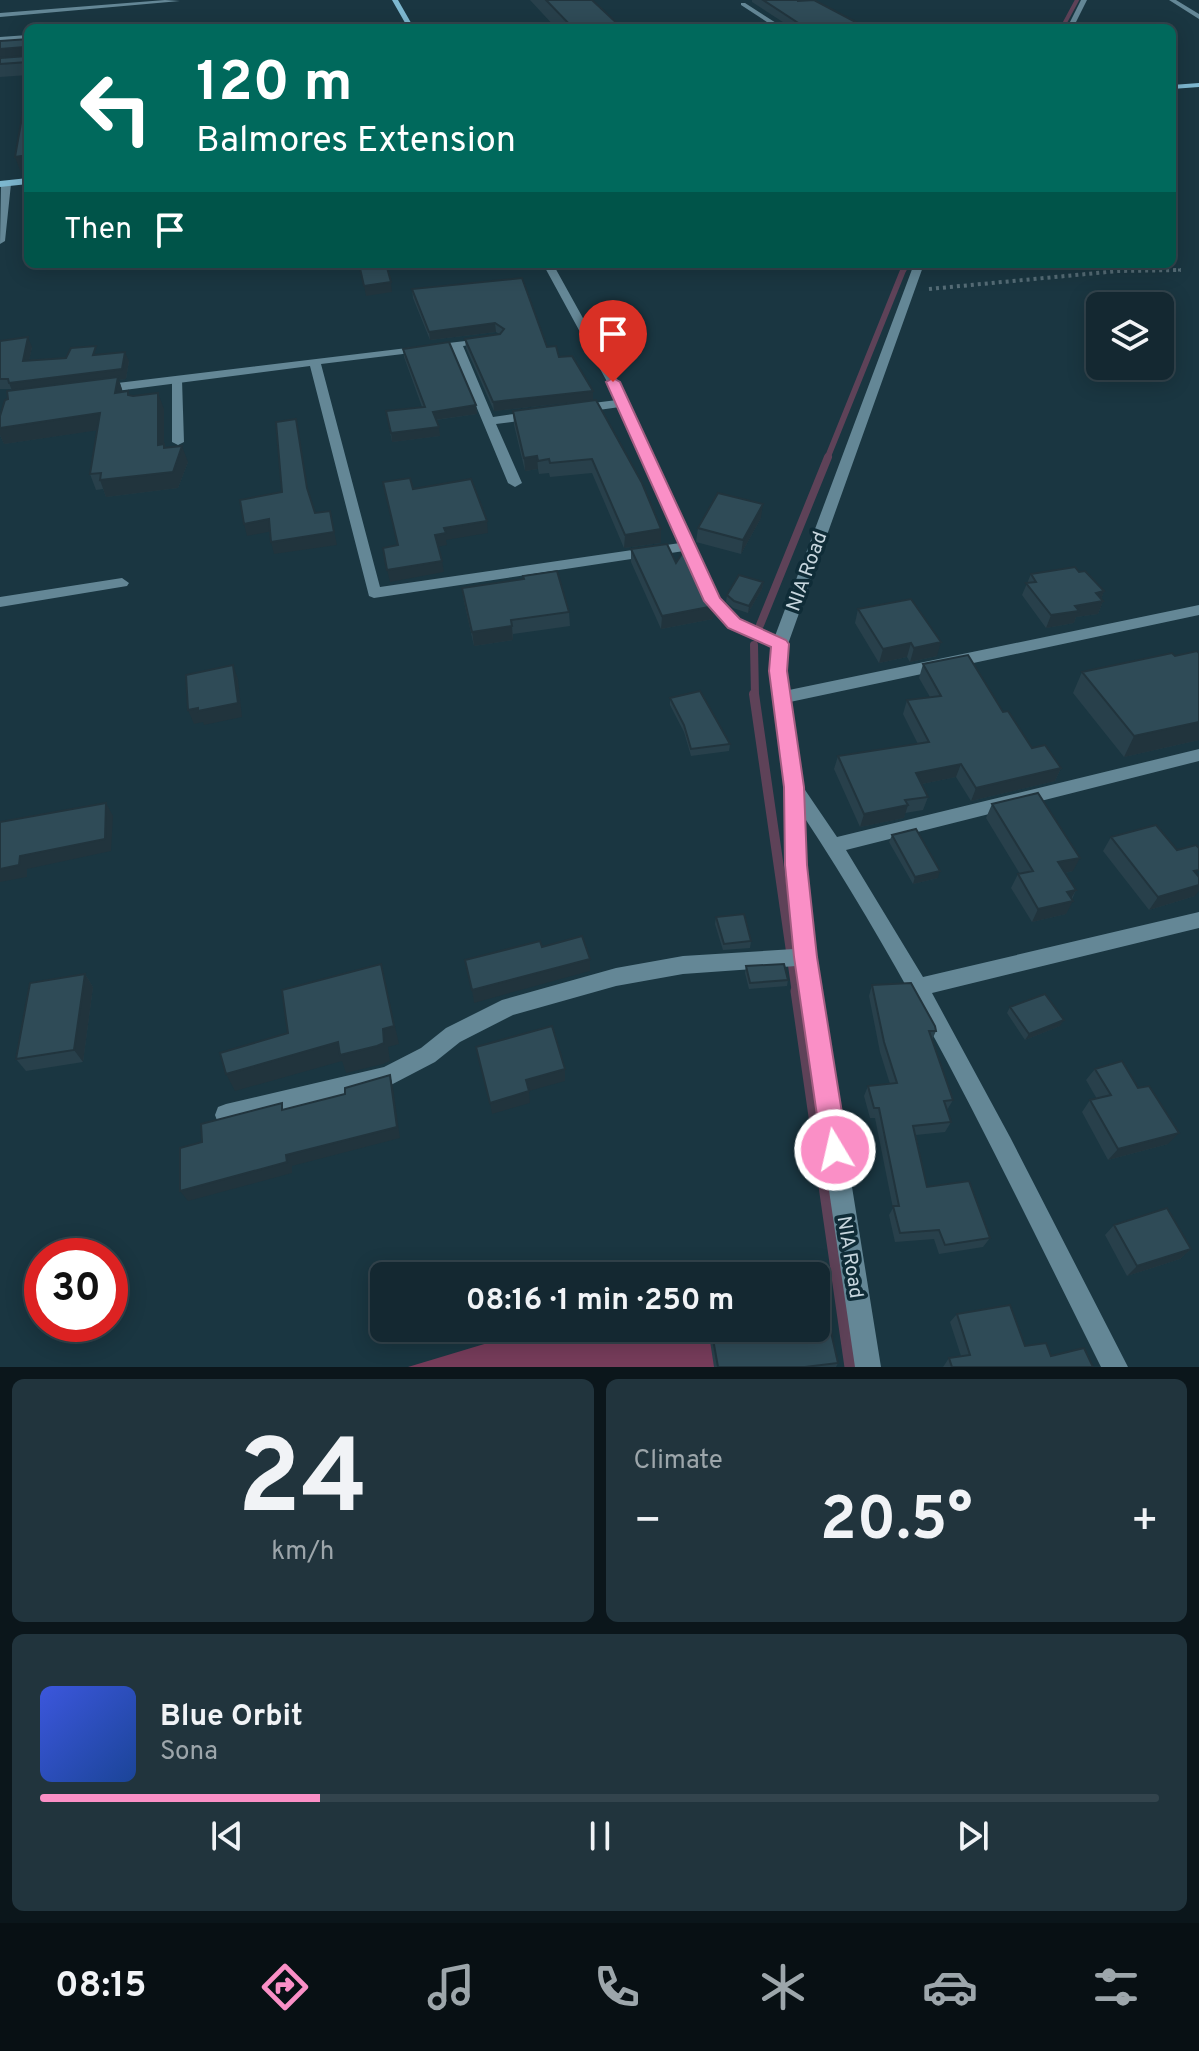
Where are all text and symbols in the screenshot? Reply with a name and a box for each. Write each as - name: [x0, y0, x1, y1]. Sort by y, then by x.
- text: 120 m: [196, 50, 353, 120]
- icon: left: [64, 56, 168, 160]
- text: Balmores Extension: [196, 119, 516, 165]
- icon: arrive: [148, 208, 192, 252]
- text: Then: [64, 212, 132, 249]
- map controls: [1086, 292, 1174, 380]
- button: layers: [1086, 292, 1174, 380]
- pin: [579, 300, 647, 382]
- icon: arrive: [591, 312, 635, 356]
- street label: NIA Road: [781, 528, 834, 615]
- position arrow: [793, 1108, 877, 1192]
- street label: NIA Road: [830, 1214, 868, 1300]
- speed limit sign: 30: [24, 1238, 128, 1342]
- text: 08:16 · 1 min · 250 m: [466, 1283, 734, 1320]
- text: 24: [238, 1418, 368, 1550]
- text: Climate: [634, 1445, 723, 1478]
- text: 20.5°: [820, 1485, 972, 1561]
- text: −: [634, 1495, 662, 1551]
- text: +: [1131, 1495, 1159, 1551]
- text: km/h: [271, 1536, 334, 1569]
- text: Blue Orbit: [160, 1699, 303, 1736]
- text: Sona: [160, 1736, 218, 1769]
- icon: previous: [205, 1814, 249, 1858]
- icon: pause: [578, 1814, 622, 1858]
- icon: next: [951, 1814, 995, 1858]
- icon: directions: [257, 1959, 313, 2015]
- icon: music: [423, 1959, 479, 2015]
- icon: phone: [589, 1959, 645, 2015]
- icon: climate: [755, 1959, 811, 2015]
- icon: car: [922, 1959, 978, 2015]
- icon: filters: [1088, 1959, 1144, 2015]
- text: 08:15: [55, 1964, 147, 2010]

